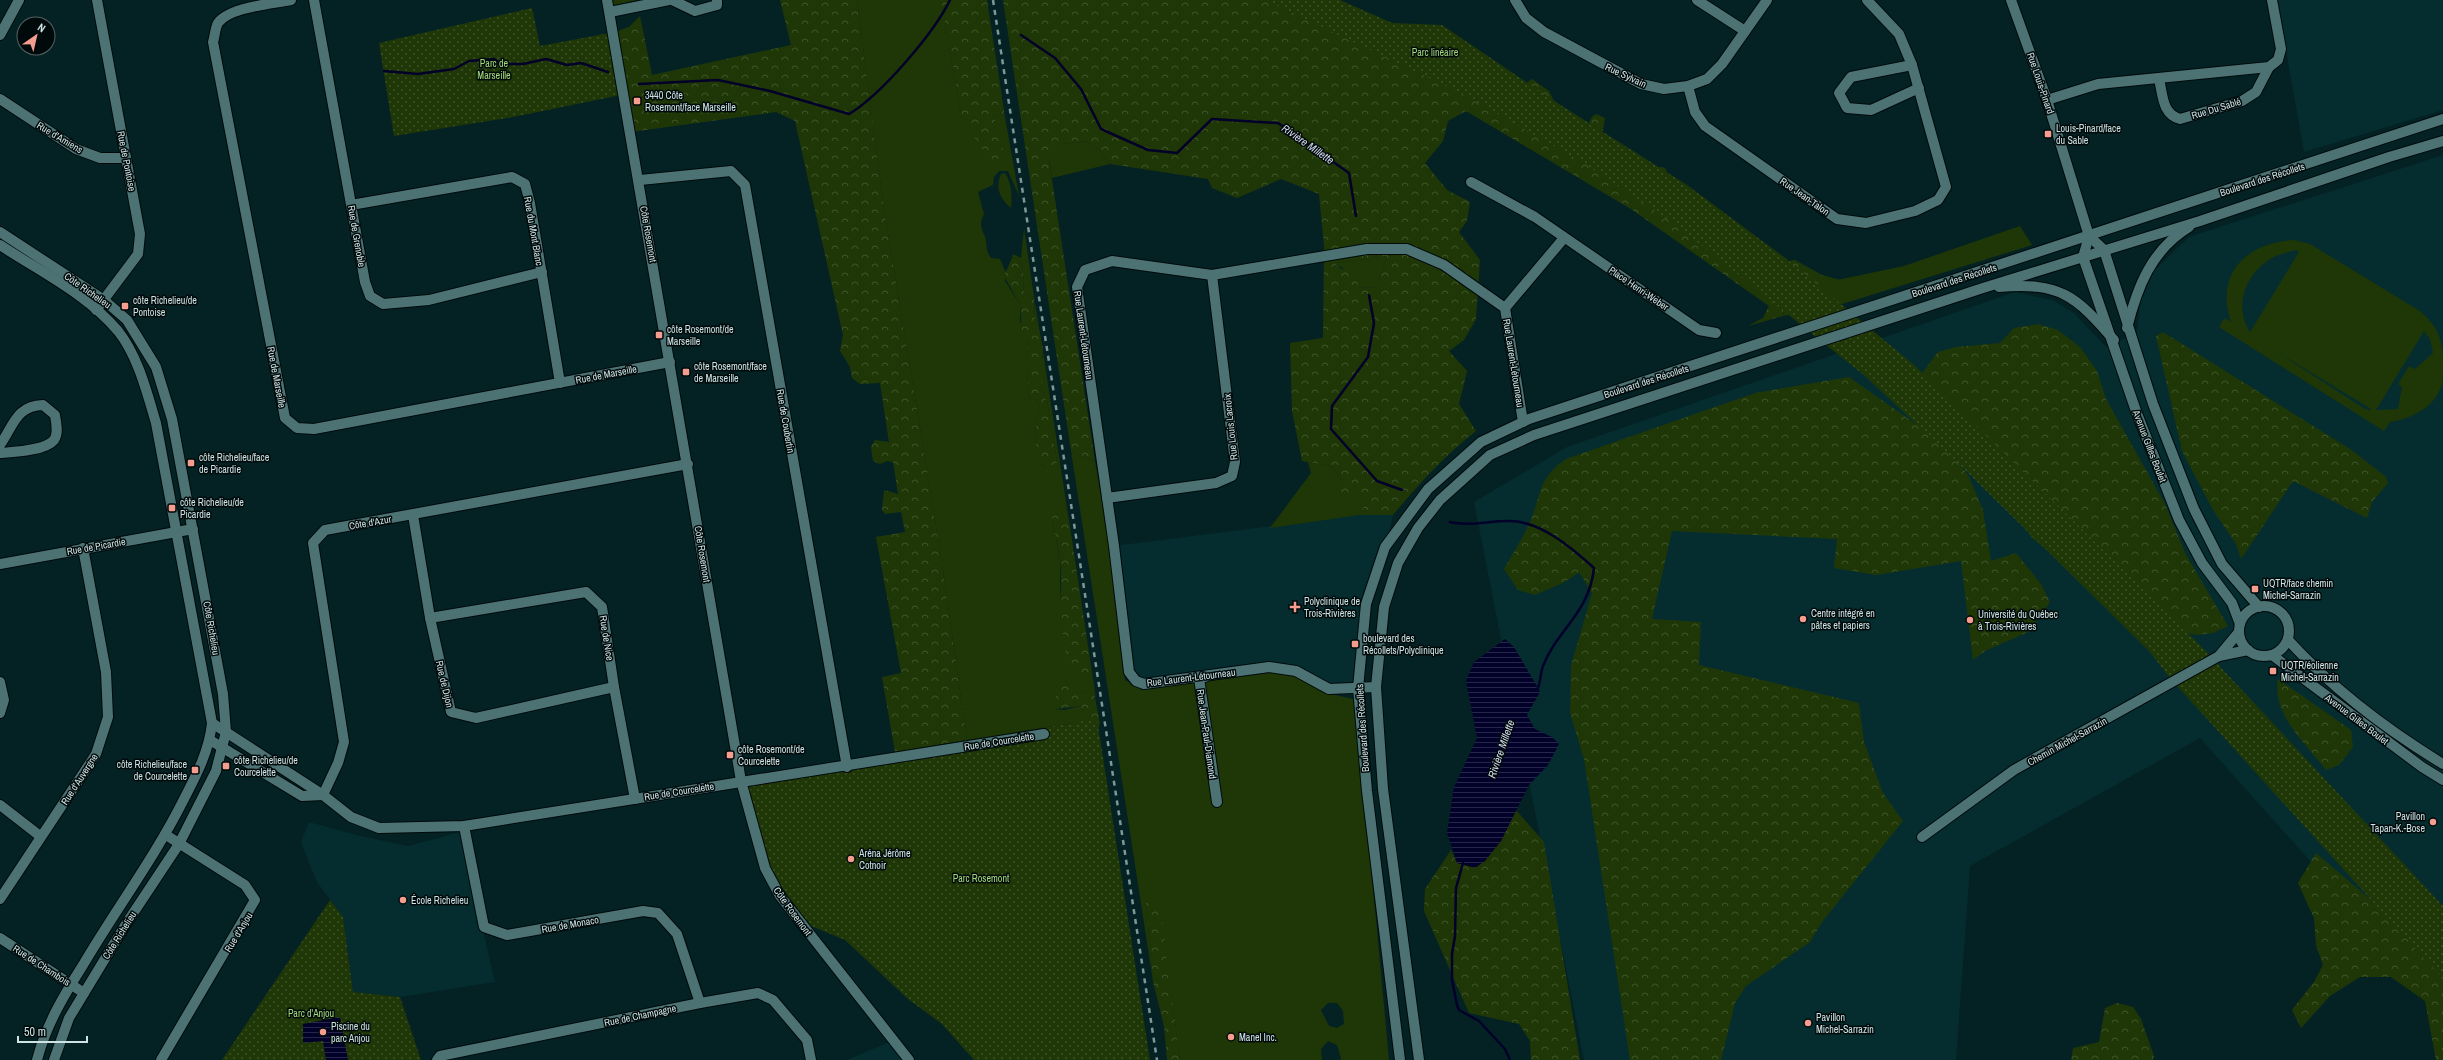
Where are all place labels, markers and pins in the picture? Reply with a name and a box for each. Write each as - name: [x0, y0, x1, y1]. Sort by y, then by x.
- place label: 3440 Côte Rosemont/face Marseille: [645, 89, 736, 114]
- marker: 3440 Côte Rosemont/face Marseille: [632, 96, 642, 106]
- place label: Louis-Pinard/face du Sable: [2056, 122, 2121, 147]
- marker: Louis-Pinard/face du Sable: [2043, 129, 2053, 139]
- place label: côte Richelieu/de Pontoise: [133, 294, 197, 319]
- marker: côte Richelieu/de Pontoise: [120, 301, 130, 311]
- place label: côte Rosemont/de Marseille: [667, 323, 734, 348]
- marker: côte Rosemont/de Marseille: [654, 330, 664, 340]
- place label: côte Rosemont/face de Marseille: [694, 360, 767, 385]
- marker: côte Rosemont/face de Marseille: [681, 367, 691, 377]
- place label: côte Richelieu/face de Picardie: [199, 451, 270, 476]
- marker: côte Richelieu/face de Picardie: [186, 458, 196, 468]
- place label: côte Richelieu/de Picardie: [180, 496, 244, 521]
- marker: côte Richelieu/de Picardie: [167, 503, 177, 513]
- place label: UQTR/face chemin Michel-Sarrazin: [2263, 577, 2333, 602]
- marker: UQTR/face chemin Michel-Sarrazin: [2250, 584, 2260, 594]
- place label: Polyclinique de Trois-Rivières: [1304, 595, 1361, 620]
- marker: Polyclinique de Trois-Rivières: [1289, 601, 1301, 613]
- place label: Centre intégré en pâtes et papiers: [1811, 607, 1875, 632]
- place label: Université du Québec à Trois-Rivières: [1978, 608, 2058, 633]
- marker: Centre intégré en pâtes et papiers: [1798, 614, 1808, 624]
- marker: Université du Québec à Trois-Rivières: [1965, 615, 1975, 625]
- place label: boulevard des Récollets/Polyclinique: [1363, 632, 1444, 657]
- marker: boulevard des Récollets/Polyclinique: [1350, 639, 1360, 649]
- place label: UQTR/éolienne Michel-Sarrazin: [2281, 659, 2339, 684]
- marker: UQTR/éolienne Michel-Sarrazin: [2268, 666, 2278, 676]
- place label: côte Rosemont/de Courcelette: [738, 743, 805, 768]
- marker: côte Rosemont/de Courcelette: [725, 750, 735, 760]
- place label: côte Richelieu/de Courcelette: [234, 754, 298, 779]
- place label: côte Richelieu/face de Courcelette: [117, 758, 187, 783]
- marker: côte Richelieu/de Courcelette: [221, 761, 231, 771]
- marker: côte Richelieu/face de Courcelette: [190, 765, 200, 775]
- place label: Pavillon Tapan-K.-Bose: [2371, 810, 2425, 835]
- marker: Pavillon Tapan-K.-Bose: [2428, 817, 2438, 827]
- place label: Aréna Jérôme Cotnoir: [858, 847, 911, 872]
- marker: Aréna Jérôme Cotnoir: [846, 854, 856, 864]
- place label: École Richelieu: [411, 894, 468, 907]
- marker: École Richelieu: [398, 895, 408, 905]
- place label: Pavillon Michel-Sarrazin: [1816, 1011, 1874, 1036]
- marker: Pavillon Michel-Sarrazin: [1803, 1018, 1813, 1028]
- place label: Piscine du parc Anjou: [331, 1020, 370, 1045]
- marker: Piscine du parc Anjou: [318, 1027, 328, 1037]
- place label: Manel Inc.: [1239, 1031, 1277, 1044]
- marker: Manel Inc.: [1226, 1032, 1236, 1042]

